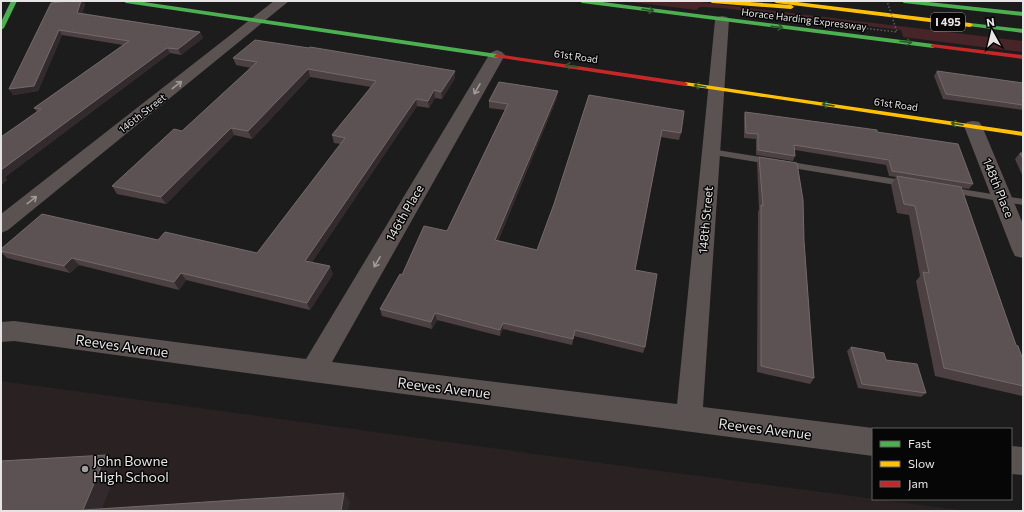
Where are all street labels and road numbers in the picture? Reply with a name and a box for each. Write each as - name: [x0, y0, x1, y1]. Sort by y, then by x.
- street label: Horace Harding Expressway: [741, 5, 867, 33]
- road number: I 495: [931, 13, 965, 31]
- street label: 61st Road: [553, 47, 599, 65]
- street label: 146th Street: [116, 91, 168, 135]
- street label: 61st Road: [873, 95, 919, 113]
- street label: 148th Place: [981, 156, 1017, 219]
- street label: 146th Place: [382, 182, 426, 243]
- street label: 148th Street: [695, 186, 715, 254]
- street label: Reeves Avenue: [75, 331, 170, 360]
- street label: Reeves Avenue: [397, 373, 492, 402]
- street label: Reeves Avenue: [718, 414, 813, 443]

